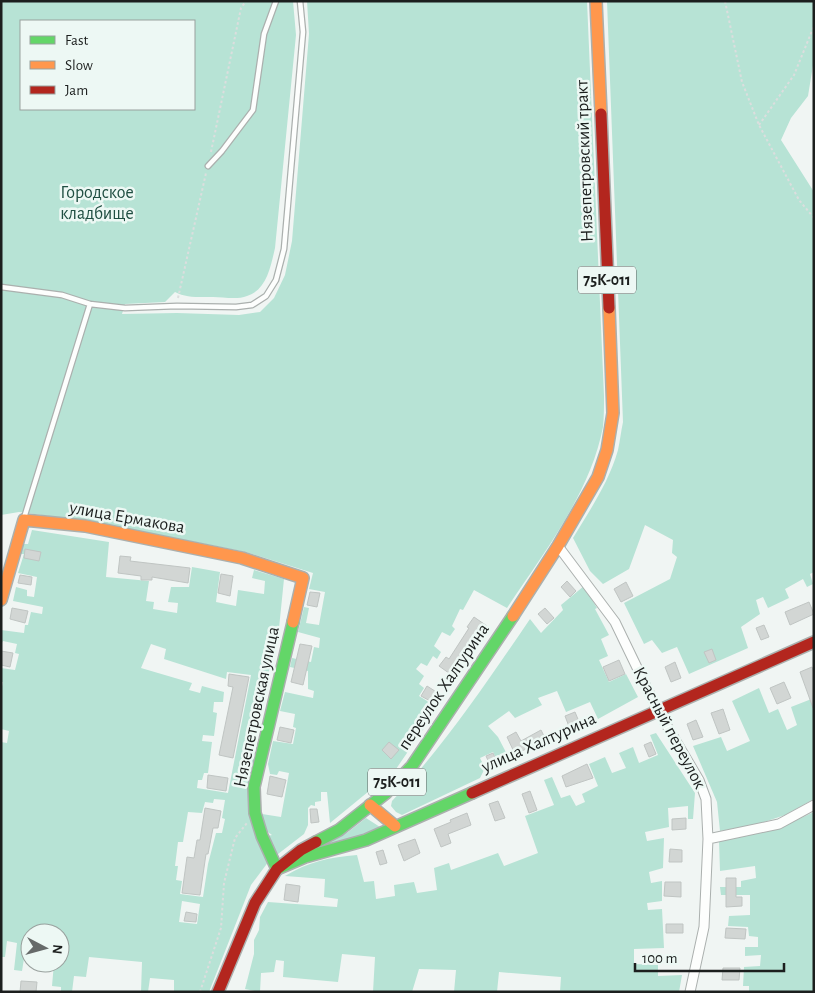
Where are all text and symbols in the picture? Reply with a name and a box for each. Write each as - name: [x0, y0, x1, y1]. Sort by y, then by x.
- legend: [20, 20, 195, 110]
- text: Fast: [65, 33, 89, 48]
- text: Slow: [65, 58, 93, 73]
- street label: Нязепетровский тракт: [573, 79, 597, 242]
- text: Jam: [65, 83, 88, 98]
- park label: Городское кладбище: [60, 184, 134, 223]
- road number: 75К-011: [578, 266, 636, 294]
- street label: улица Ермакова: [67, 499, 186, 537]
- street label: переулок Халтурина: [395, 621, 493, 753]
- street label: Нязепетровская улица: [231, 625, 283, 789]
- street label: Красный переулок: [629, 664, 709, 793]
- street label: улица Халтурина: [478, 710, 599, 777]
- road number: 75К-011: [368, 769, 426, 796]
- north arrow: [20, 923, 70, 973]
- scale bar: [635, 940, 784, 972]
- text: N: [49, 944, 64, 955]
- text: 100 m: [642, 951, 677, 966]

